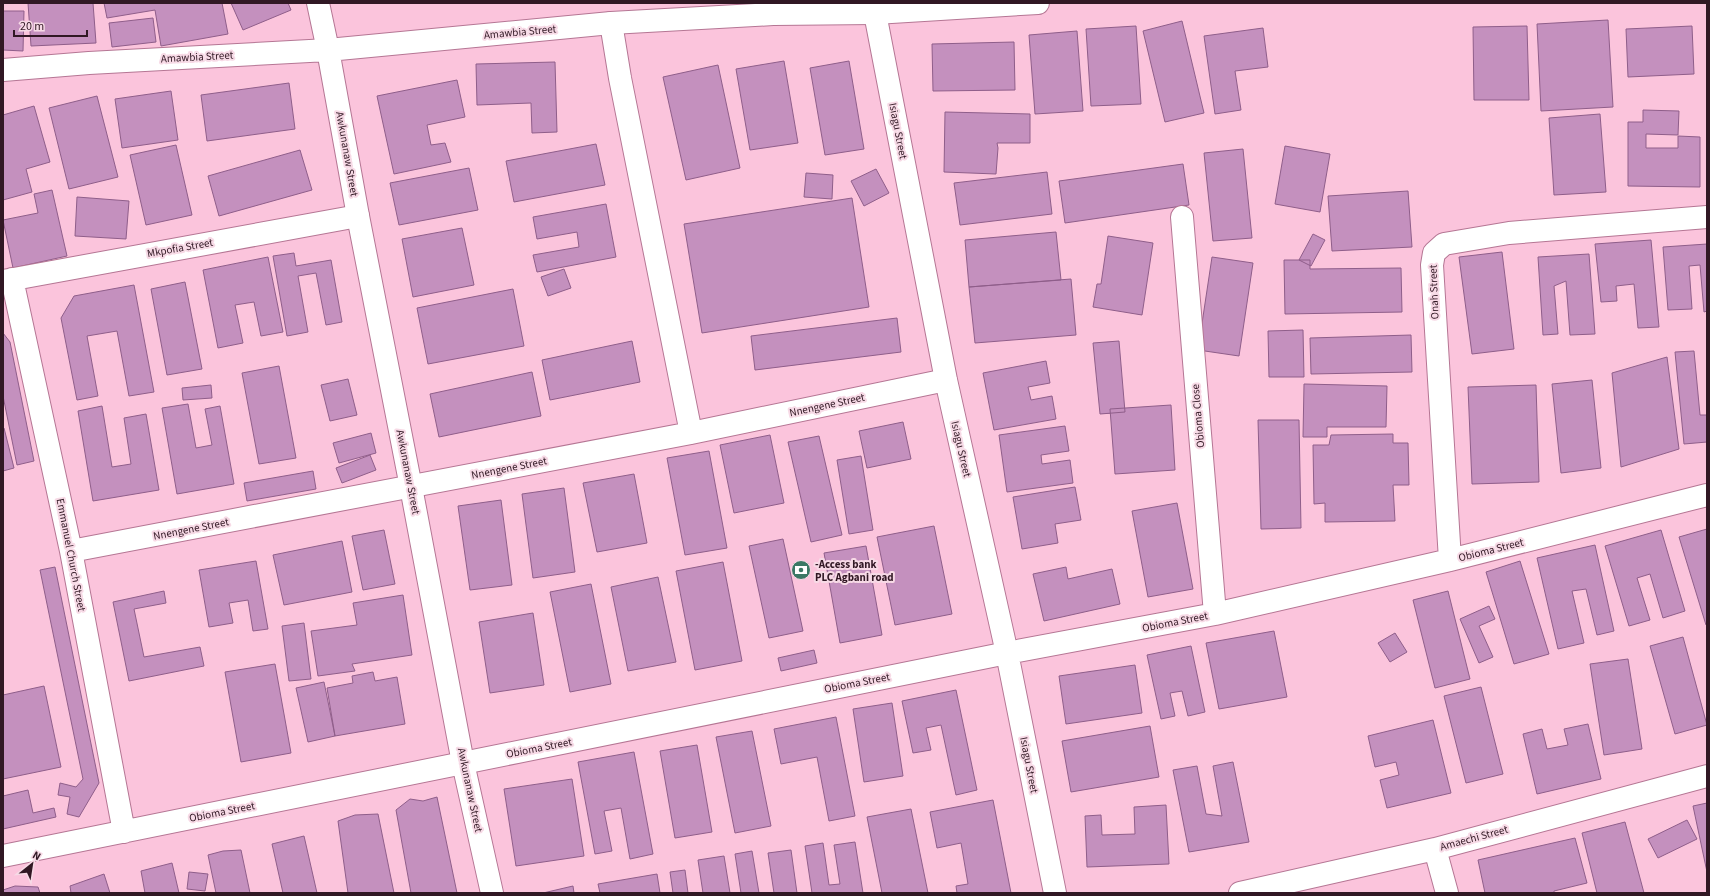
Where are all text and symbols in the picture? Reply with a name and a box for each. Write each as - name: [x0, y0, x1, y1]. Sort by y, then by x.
- scale bar: [14, 12, 87, 38]
- text: 20 m: [20, 18, 44, 35]
- street label: Amawbia Street: [483, 21, 557, 43]
- street label: Amawbia Street: [160, 48, 234, 66]
- street label: Isiagu Street: [885, 102, 911, 161]
- street label: Awkunanaw Street: [332, 110, 362, 198]
- street label: Mkpofia Street: [146, 235, 214, 261]
- street label: Onah Street: [1426, 264, 1442, 320]
- street label: Obioma Close: [1188, 383, 1208, 449]
- street label: Nnengene Street: [788, 390, 866, 420]
- street label: Isiagu Street: [947, 420, 975, 479]
- street label: Awkunanaw Street: [392, 428, 424, 516]
- street label: Nnengene Street: [470, 453, 548, 483]
- street label: Emmanuel Church Street: [53, 497, 89, 613]
- street label: Nnengene Street: [152, 514, 230, 544]
- street label: Obioma Street: [1457, 535, 1525, 565]
- place label: -Access bank PLC Agbani road: [815, 557, 894, 585]
- bank icon: -Access bank PLC Agbani road: [790, 559, 812, 581]
- street label: Obioma Street: [1141, 608, 1209, 636]
- street label: Obioma Street: [823, 669, 891, 697]
- street label: Obioma Street: [505, 734, 573, 762]
- street label: Isiagu Street: [1016, 736, 1042, 795]
- street label: Awkunanaw Street: [454, 746, 486, 834]
- street label: Obioma Street: [188, 798, 256, 826]
- street label: Amaechi Street: [1438, 822, 1510, 854]
- north arrow: [12, 844, 52, 884]
- text: N: [30, 847, 44, 864]

